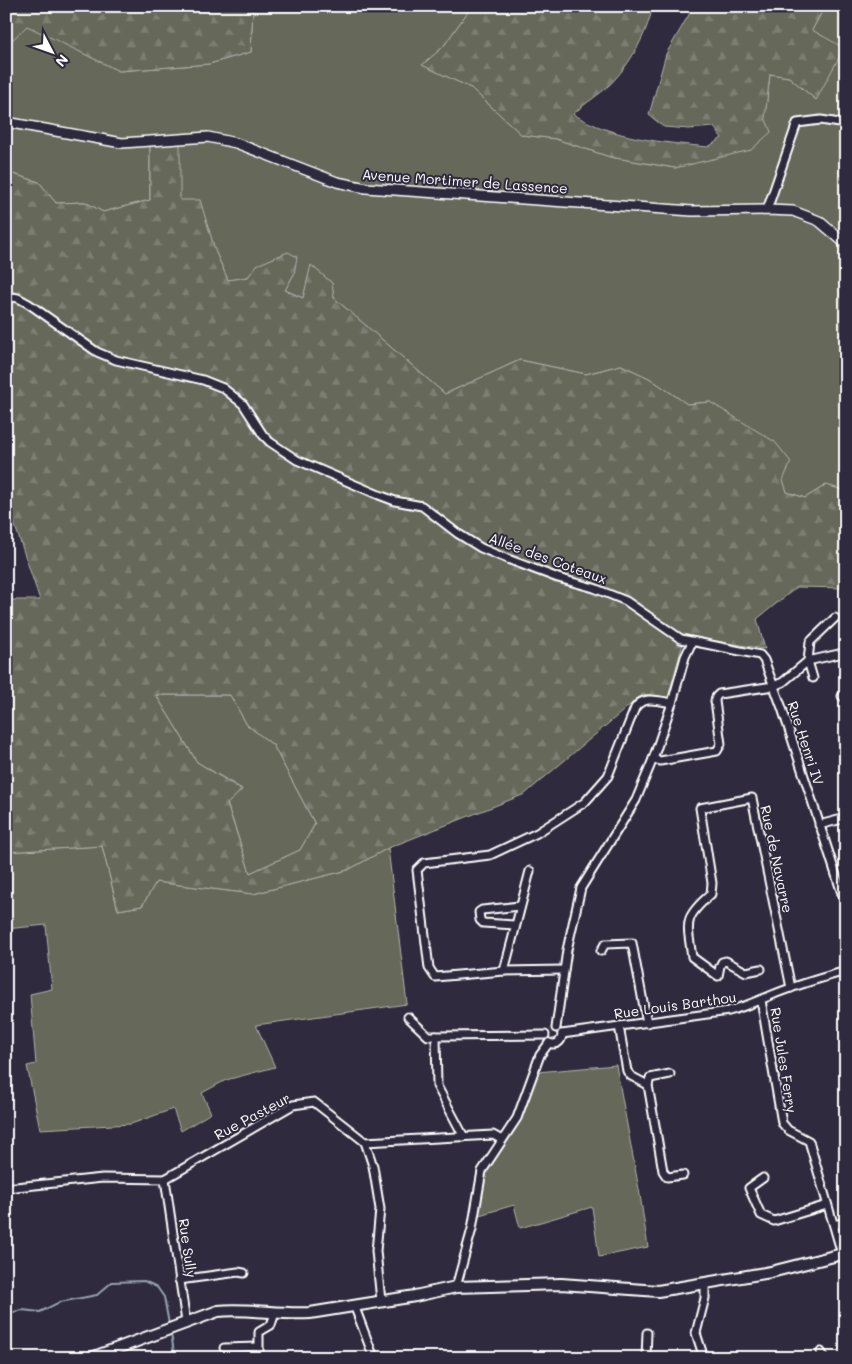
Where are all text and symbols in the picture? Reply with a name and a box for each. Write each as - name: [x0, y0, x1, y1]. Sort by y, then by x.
- north arrow: [28, 28, 78, 78]
- text: N: [52, 51, 73, 71]
- street label: Avenue Mortimer de Lassence: [361, 164, 569, 198]
- street label: Allée des Coteaux: [486, 528, 610, 588]
- street label: Rue Henri IV: [784, 699, 828, 787]
- street label: Rue de Navarre: [756, 803, 798, 915]
- street label: Rue Louis Barthou: [613, 987, 737, 1023]
- street label: Rue Jules Ferry: [766, 1006, 802, 1114]
- street label: Rue Pasteur: [211, 1088, 293, 1144]
- street label: Rue Sully: [174, 1217, 202, 1279]

